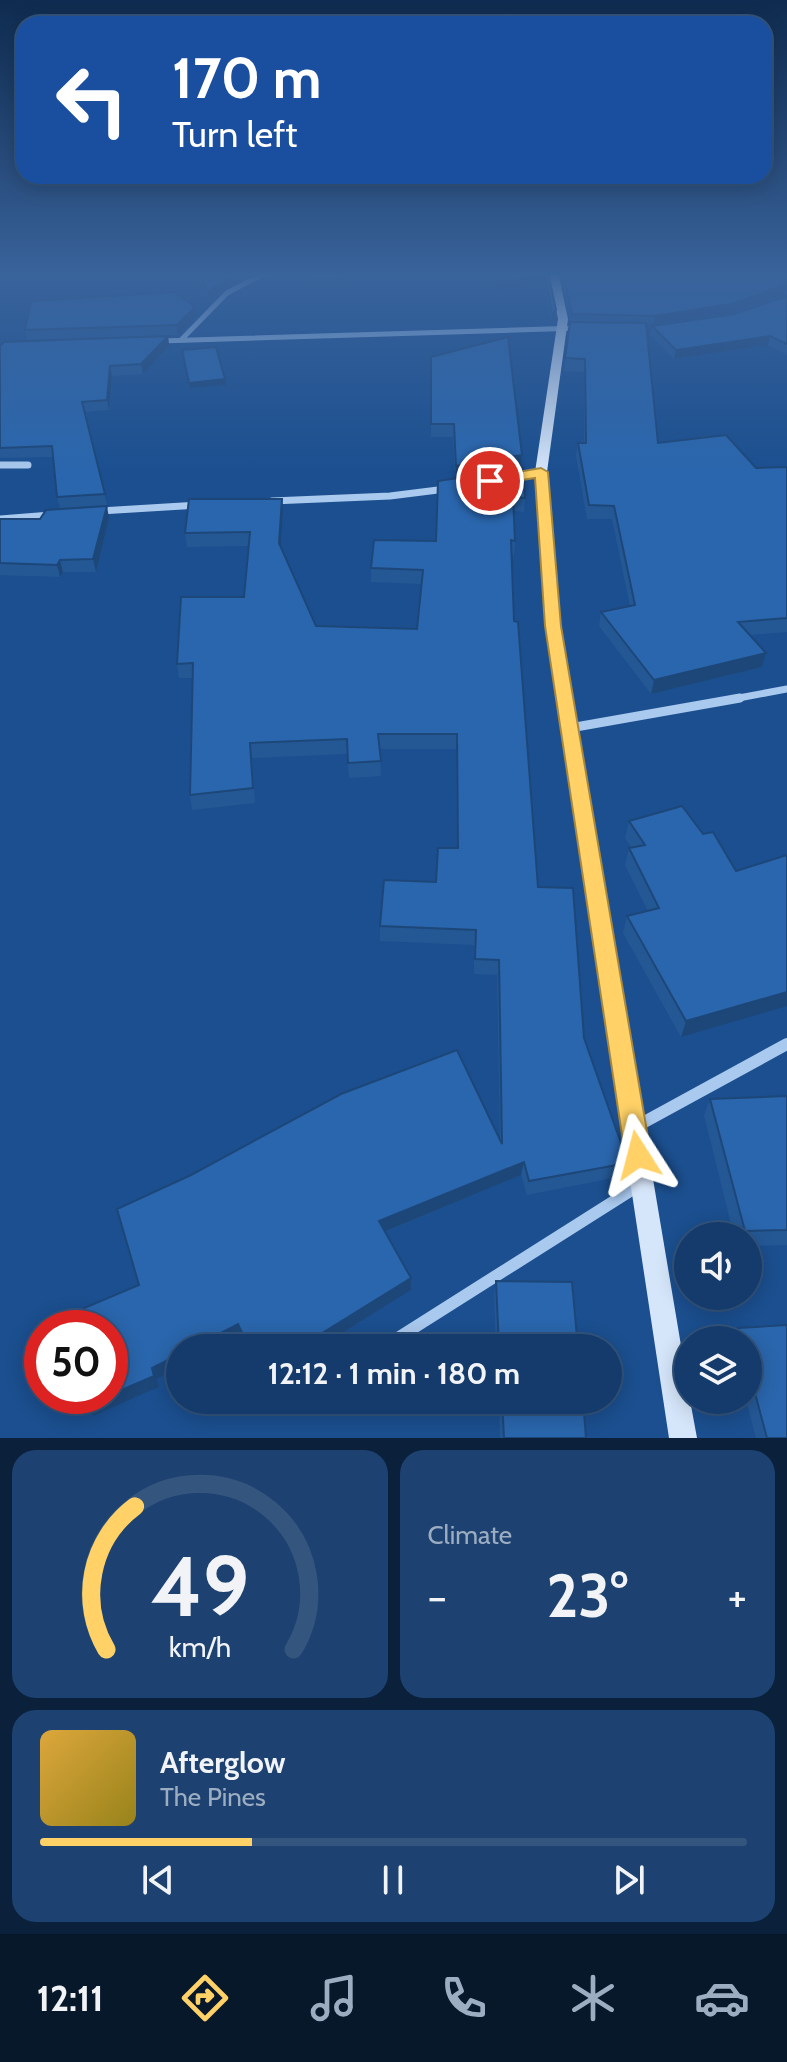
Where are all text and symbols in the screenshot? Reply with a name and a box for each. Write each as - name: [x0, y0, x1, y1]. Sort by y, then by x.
- text: 170 m: [172, 44, 322, 112]
- icon: left: [40, 48, 144, 152]
- text: Turn left: [172, 112, 297, 156]
- pin: [456, 447, 524, 515]
- icon: arrive: [468, 459, 512, 503]
- position arrow: [596, 1113, 680, 1197]
- map controls: [674, 1222, 762, 1414]
- button: sound: [674, 1222, 762, 1310]
- speed limit sign: 50: [24, 1310, 128, 1414]
- button: layers: [674, 1326, 762, 1414]
- text: 12:12 · 1 min · 180 m: [268, 1355, 520, 1392]
- text: Climate: [428, 1519, 512, 1551]
- text: 49: [151, 1536, 249, 1637]
- text: 23°: [547, 1559, 628, 1632]
- text: −: [428, 1570, 447, 1623]
- text: +: [728, 1570, 747, 1623]
- text: km/h: [168, 1629, 231, 1664]
- text: Afterglow: [160, 1744, 286, 1781]
- text: The Pines: [160, 1781, 266, 1813]
- icon: previous: [136, 1858, 180, 1902]
- icon: pause: [371, 1858, 415, 1902]
- icon: next: [607, 1858, 651, 1902]
- icon: directions: [177, 1970, 233, 2026]
- icon: music: [306, 1970, 362, 2026]
- icon: phone: [436, 1970, 492, 2026]
- icon: climate: [565, 1970, 621, 2026]
- icon: car: [694, 1970, 750, 2026]
- text: 12:11: [37, 1976, 104, 2020]

